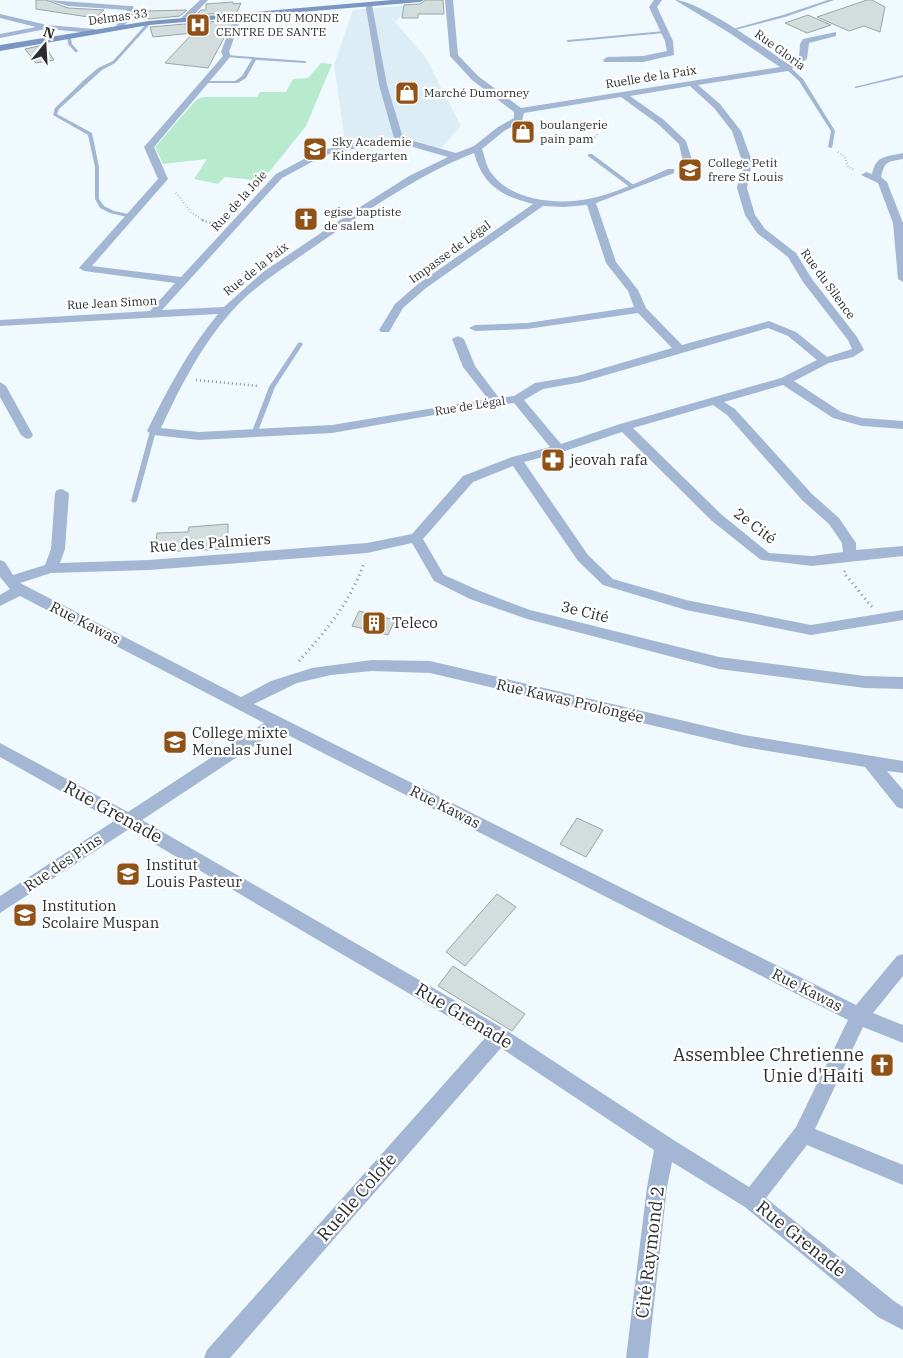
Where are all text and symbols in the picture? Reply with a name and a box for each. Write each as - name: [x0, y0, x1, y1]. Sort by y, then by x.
- street label: Delmas 33: [87, 5, 148, 28]
- place label: MEDECIN DU MONDE CENTRE DE SANTE: [216, 10, 339, 39]
- hospital icon: MEDECIN DU MONDE CENTRE DE SANTE: [185, 12, 211, 38]
- north arrow: [20, 20, 70, 70]
- text: N: [41, 22, 57, 43]
- street label: Rue Gloria: [752, 26, 809, 73]
- street label: Ruelle de la Paix: [604, 62, 698, 91]
- shop icon: Marché Dumorney: [394, 80, 420, 106]
- place label: Marché Dumorney: [424, 85, 530, 100]
- place label: boulangerie pain pam: [540, 117, 608, 146]
- shop icon: boulangerie pain pam: [510, 119, 536, 145]
- place label: Sky Academie Kindergarten: [332, 134, 412, 163]
- school or university icon: Sky Academie Kindergarten: [302, 136, 328, 162]
- place label: College Petit frere St Louis: [708, 155, 784, 184]
- school or university icon: College Petit frere St Louis: [677, 157, 703, 183]
- street label: Rue de la Joie: [207, 167, 270, 234]
- place label: egise baptiste de salem: [324, 204, 401, 233]
- church icon: egise baptiste de salem: [293, 206, 319, 232]
- street label: Impasse de Légal: [406, 217, 494, 286]
- street label: Rue de la Paix: [220, 238, 291, 299]
- street label: Rue du Silence: [798, 246, 859, 322]
- street label: Rue Jean Simon: [67, 293, 158, 312]
- street label: Rue de Légal: [434, 392, 507, 418]
- pharmacy icon: jeovah rafa: [540, 447, 566, 473]
- place label: jeovah rafa: [569, 450, 648, 469]
- street label: 2e Cité: [730, 503, 780, 548]
- street label: Rue des Palmiers: [149, 529, 271, 556]
- street label: 3e Cité: [559, 596, 611, 627]
- street label: Rue Kawas: [47, 597, 124, 648]
- building icon: Teleco: [361, 610, 387, 636]
- place label: Teleco: [392, 613, 438, 632]
- street label: Rue Kawas Prolongée: [495, 674, 646, 727]
- place label: College mixte Menelas Junel: [192, 723, 292, 759]
- school or university icon: College mixte Menelas Junel: [162, 729, 188, 755]
- street label: Rue Grenade: [60, 775, 167, 848]
- street label: Rue Kawas: [407, 781, 484, 832]
- street label: Rue des Pins: [20, 830, 105, 896]
- place label: Institut Louis Pasteur: [146, 855, 242, 891]
- school or university icon: Institut Louis Pasteur: [115, 861, 141, 887]
- place label: Institution Scolaire Muspan: [42, 896, 160, 932]
- school or university icon: Institution Scolaire Muspan: [12, 902, 38, 928]
- street label: Rue Kawas: [769, 964, 846, 1015]
- street label: Rue Grenade: [411, 978, 517, 1054]
- place label: Assemblee Chretienne Unie d'Haiti: [673, 1043, 864, 1087]
- church icon: Assemblee Chretienne Unie d'Haiti: [869, 1052, 895, 1078]
- street label: Ruelle Colofe: [312, 1148, 401, 1246]
- street label: Cité Raymond 2: [630, 1184, 669, 1320]
- street label: Rue Grenade: [752, 1195, 851, 1282]

